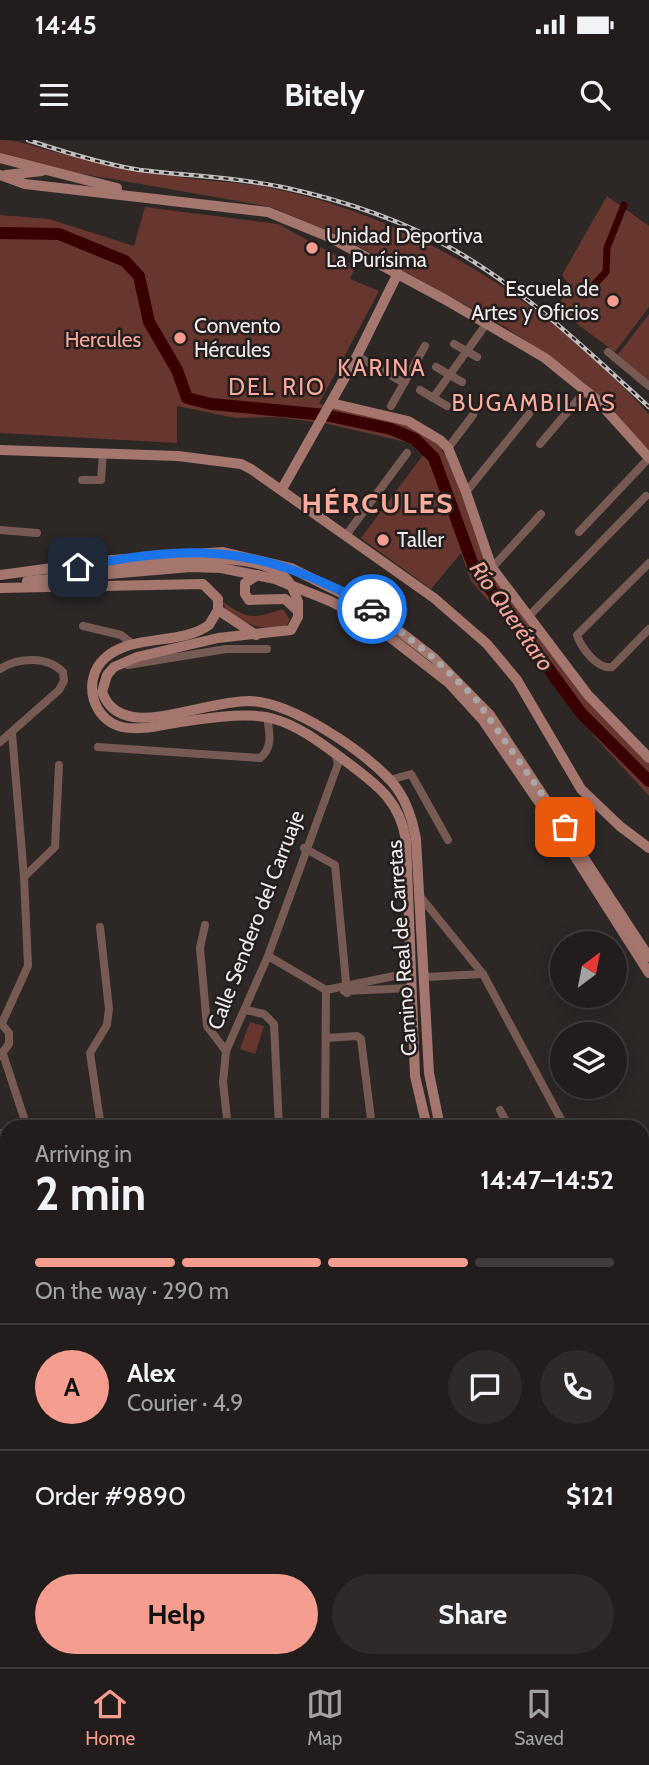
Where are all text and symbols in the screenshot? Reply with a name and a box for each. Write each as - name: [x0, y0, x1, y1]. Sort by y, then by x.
- text: 14:45: [35, 9, 97, 41]
- text: Bitely: [284, 75, 365, 114]
- icon: menu: [35, 76, 73, 114]
- icon: search: [576, 76, 614, 114]
- place label: Unidad Deportiva La Purísima: [326, 223, 483, 272]
- marker: Unidad Deportiva La Purísima: [304, 240, 320, 256]
- place label: Escuela de Artes y Oficios: [471, 276, 599, 325]
- marker: Escuela de Artes y Oficios: [605, 293, 621, 309]
- place label: Convento Hércules: [194, 313, 281, 362]
- park label: Hercules: [65, 327, 142, 352]
- marker: Convento Hércules: [172, 330, 188, 346]
- district label: KARINA: [337, 354, 427, 382]
- district label: DEL RIO: [228, 373, 326, 401]
- district label: BUGAMBILIAS: [451, 389, 617, 417]
- district label: HÉRCULES: [301, 486, 455, 520]
- place label: Taller: [397, 527, 445, 552]
- marker: Taller: [375, 532, 391, 548]
- pin: [48, 537, 108, 597]
- icon: home: [59, 548, 97, 586]
- water label: Río Querétaro: [464, 556, 560, 676]
- courier: [337, 574, 407, 644]
- icon: car: [353, 590, 391, 628]
- pin: [535, 797, 595, 857]
- street label: Calle Sendero del Carruaje: [202, 806, 310, 1033]
- icon: bag: [546, 808, 584, 846]
- street label: Camino Real de Carretas: [381, 839, 422, 1057]
- north arrow: [550, 931, 626, 1008]
- map controls: [550, 931, 627, 1099]
- button: layers: [550, 1022, 627, 1099]
- text: Arriving in: [35, 1140, 132, 1168]
- text: 14:47–14:52: [480, 1164, 614, 1196]
- text: 2 min: [35, 1166, 146, 1222]
- text: On the way · 290 m: [35, 1277, 229, 1305]
- button: chat: [448, 1350, 522, 1424]
- button: phone: [540, 1350, 614, 1424]
- text: Alex: [127, 1357, 176, 1389]
- text: A: [64, 1371, 80, 1403]
- text: Courier · 4.9: [127, 1389, 243, 1417]
- text: Order #9890: [35, 1480, 186, 1512]
- text: $121: [566, 1480, 614, 1512]
- button: Help: [35, 1574, 318, 1654]
- button: Share: [332, 1574, 614, 1654]
- tab: Home: [85, 1685, 135, 1750]
- tab: Map: [306, 1685, 344, 1750]
- tab: Saved: [514, 1685, 564, 1750]

